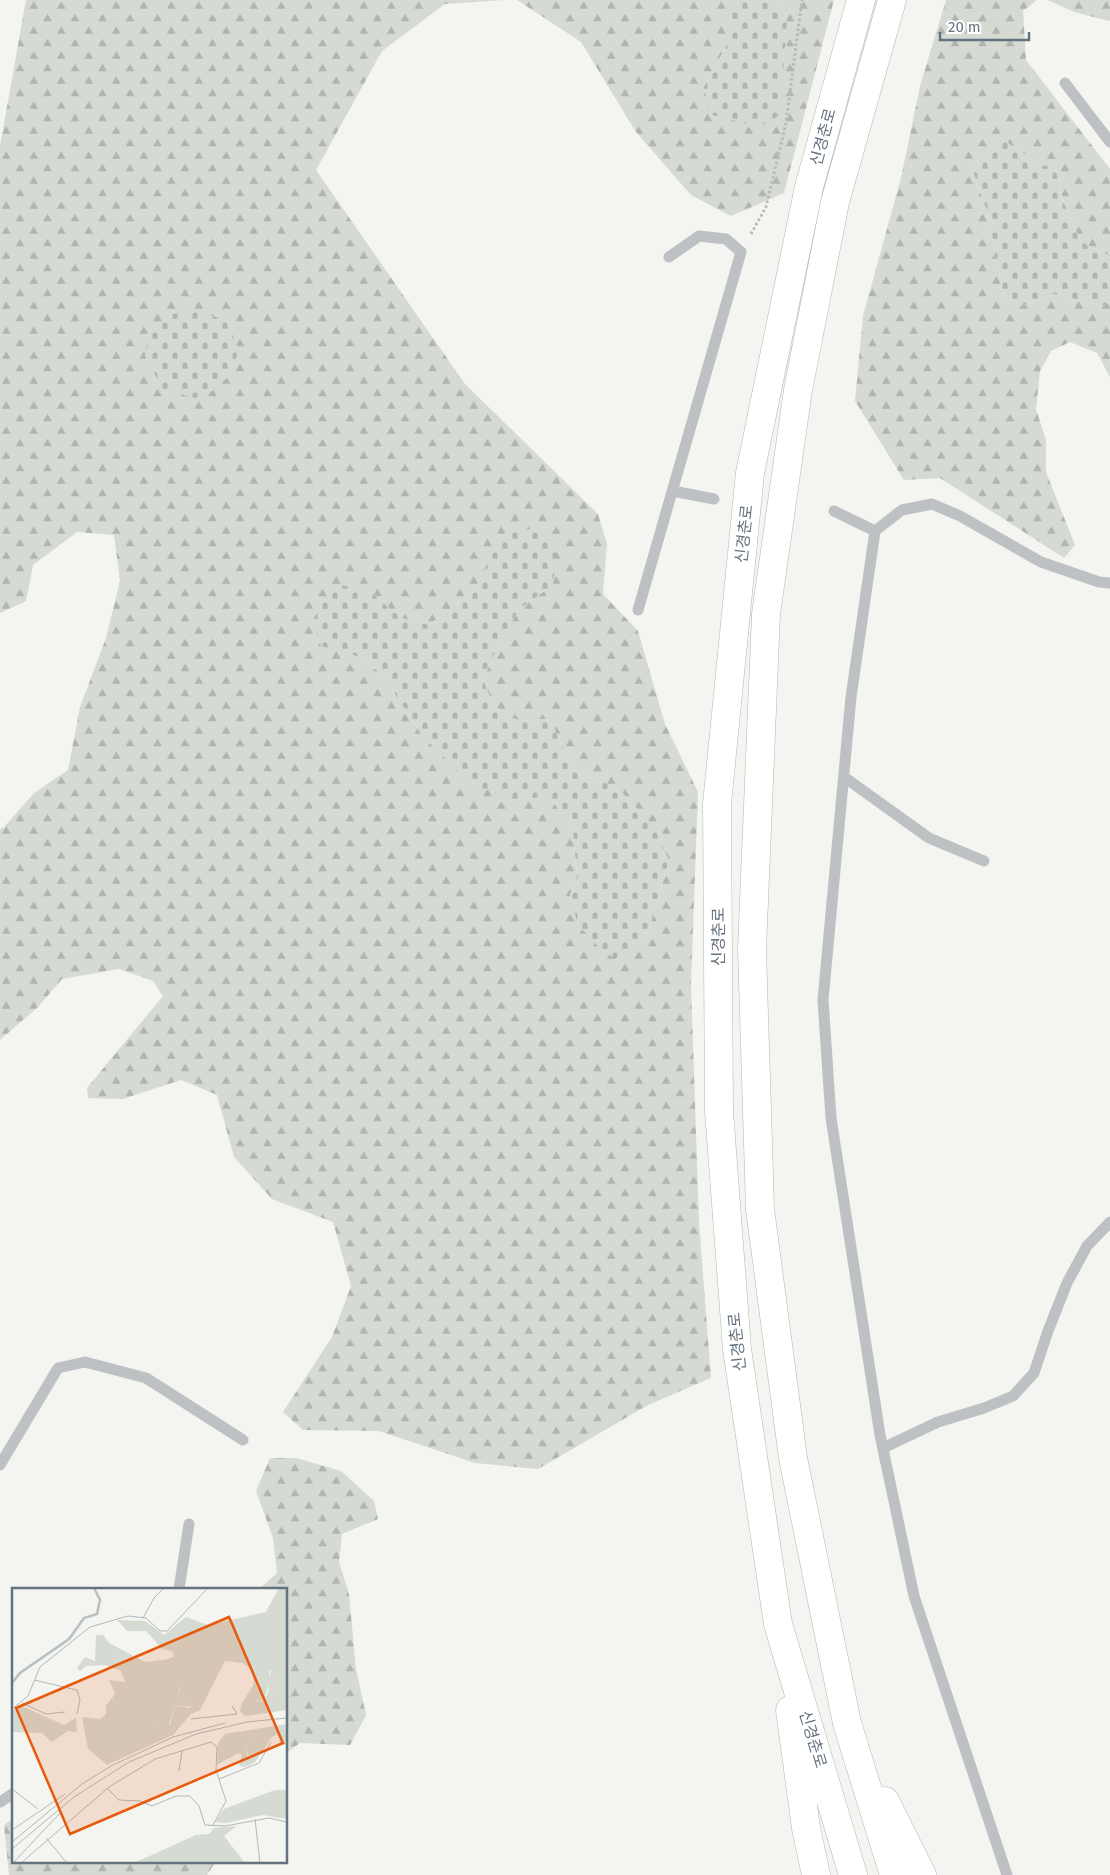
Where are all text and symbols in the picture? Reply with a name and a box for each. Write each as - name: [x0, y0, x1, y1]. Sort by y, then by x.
- scale bar: [940, 10, 1029, 42]
- text: 20 m: [948, 18, 981, 36]
- street label: 신경춘로: [806, 106, 840, 168]
- street label: 신경춘로: [731, 503, 757, 564]
- street label: 신경춘로: [709, 907, 728, 966]
- street label: 신경춘로: [724, 1311, 750, 1372]
- inset map: [12, 1588, 288, 1862]
- street label: 신경춘로: [795, 1708, 831, 1770]

